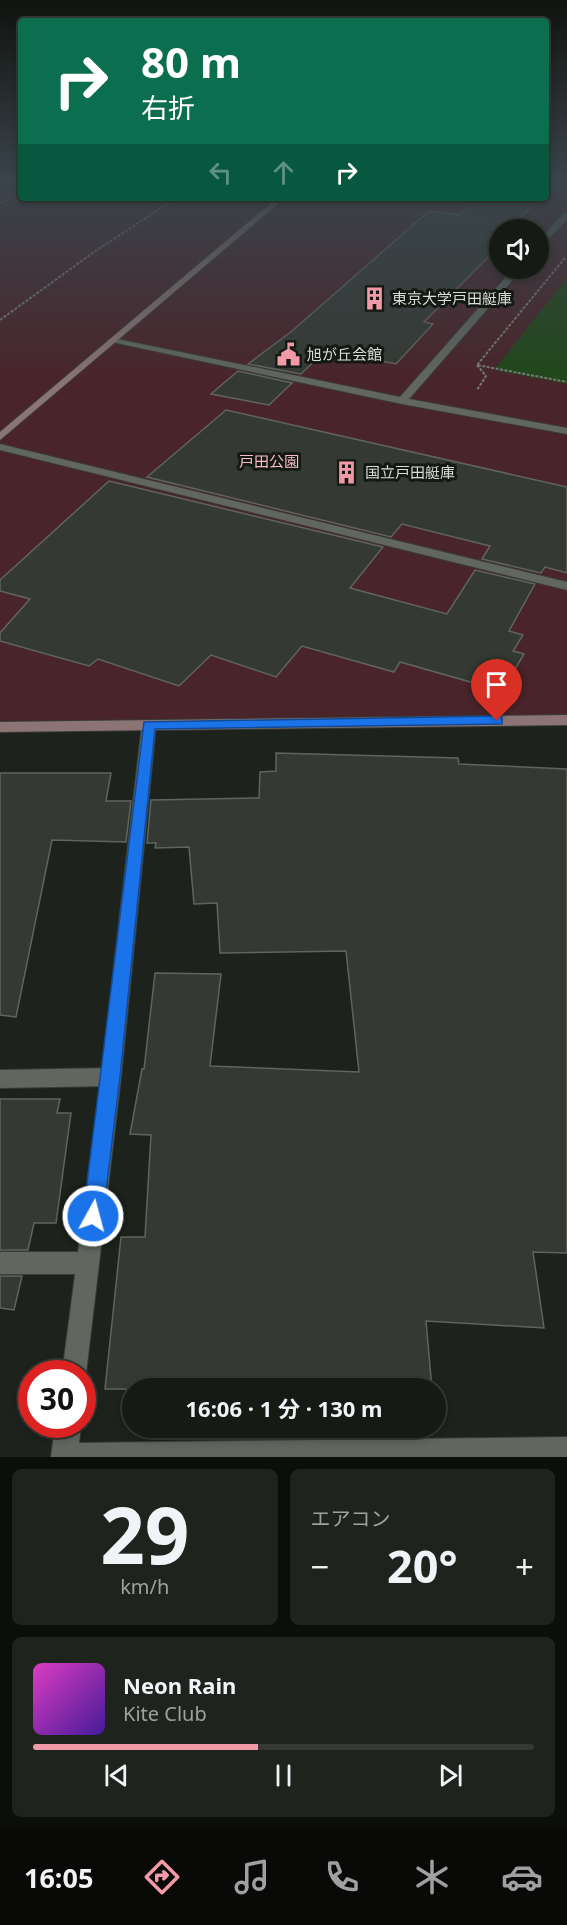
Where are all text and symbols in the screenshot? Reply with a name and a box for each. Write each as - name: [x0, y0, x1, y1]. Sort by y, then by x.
- text: 80 m: [141, 33, 241, 90]
- icon: right: [42, 42, 120, 120]
- text: 右折: [141, 89, 195, 126]
- icon: left: [204, 156, 237, 189]
- icon: ahead: [267, 156, 300, 189]
- icon: right: [330, 156, 363, 189]
- map controls: [489, 219, 549, 279]
- button: sound: [489, 219, 549, 279]
- building icon: 東京大学戸田艇庫: [361, 286, 387, 312]
- place label: 東京大学戸田艇庫: [392, 288, 512, 308]
- public building icon: 旭が丘会館: [276, 342, 302, 368]
- place label: 旭が丘会館: [307, 344, 382, 364]
- park label: 戸田公園: [239, 451, 299, 471]
- building icon: 国立戸田艇庫: [334, 460, 360, 486]
- place label: 国立戸田艇庫: [365, 462, 455, 482]
- pin: [471, 659, 522, 721]
- icon: arrive: [480, 668, 513, 701]
- position arrow: [61, 1184, 125, 1248]
- speed limit sign: 30: [18, 1360, 96, 1438]
- text: 16:06 · 1 分 · 130 m: [186, 1393, 383, 1423]
- text: 29: [100, 1481, 189, 1587]
- text: エアコン: [311, 1505, 391, 1532]
- text: 20°: [387, 1535, 458, 1596]
- text: −: [311, 1544, 329, 1589]
- text: +: [515, 1544, 534, 1589]
- text: km/h: [120, 1573, 169, 1600]
- text: Neon Rain: [123, 1670, 236, 1700]
- text: Kite Club: [123, 1700, 207, 1727]
- icon: previous: [100, 1759, 133, 1792]
- icon: pause: [267, 1759, 300, 1792]
- icon: next: [434, 1759, 467, 1792]
- icon: directions: [141, 1856, 183, 1898]
- icon: music: [231, 1856, 273, 1898]
- icon: phone: [321, 1856, 363, 1898]
- icon: climate: [411, 1856, 453, 1898]
- icon: car: [501, 1856, 543, 1898]
- text: 16:05: [24, 1859, 93, 1896]

